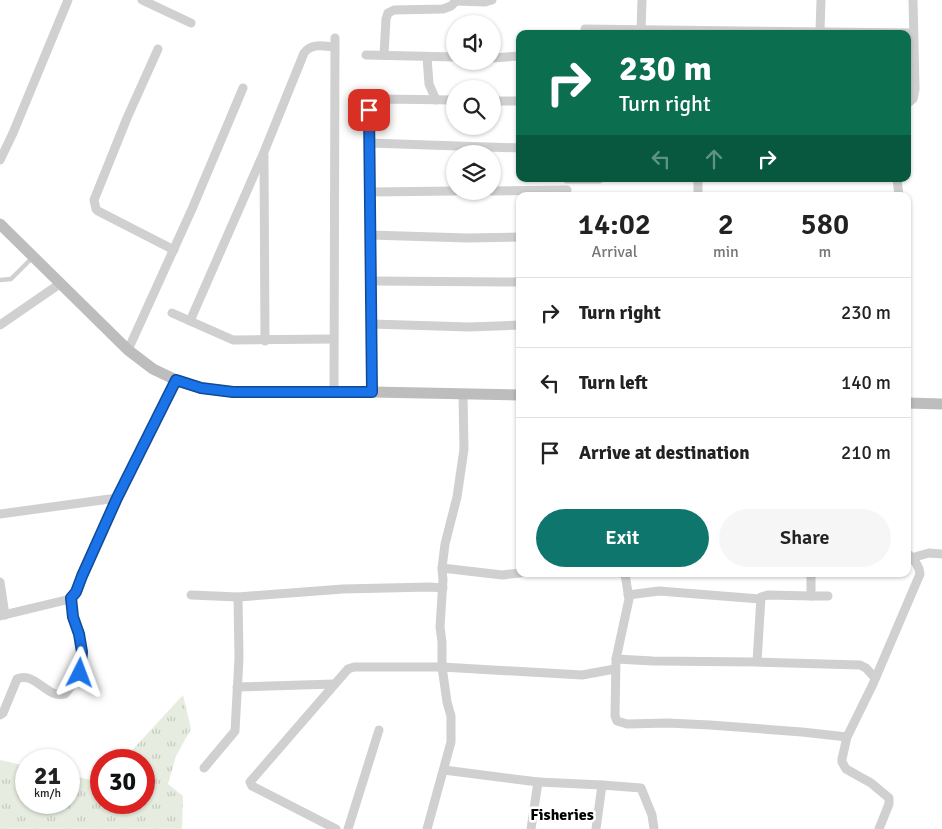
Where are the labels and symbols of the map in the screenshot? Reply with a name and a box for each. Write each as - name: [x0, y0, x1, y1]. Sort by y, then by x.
- pin: [348, 89, 390, 131]
- position arrow: [53, 646, 105, 698]
- speed limit sign: 30: [90, 749, 155, 814]
- district label: Fisheries: [530, 805, 594, 825]

